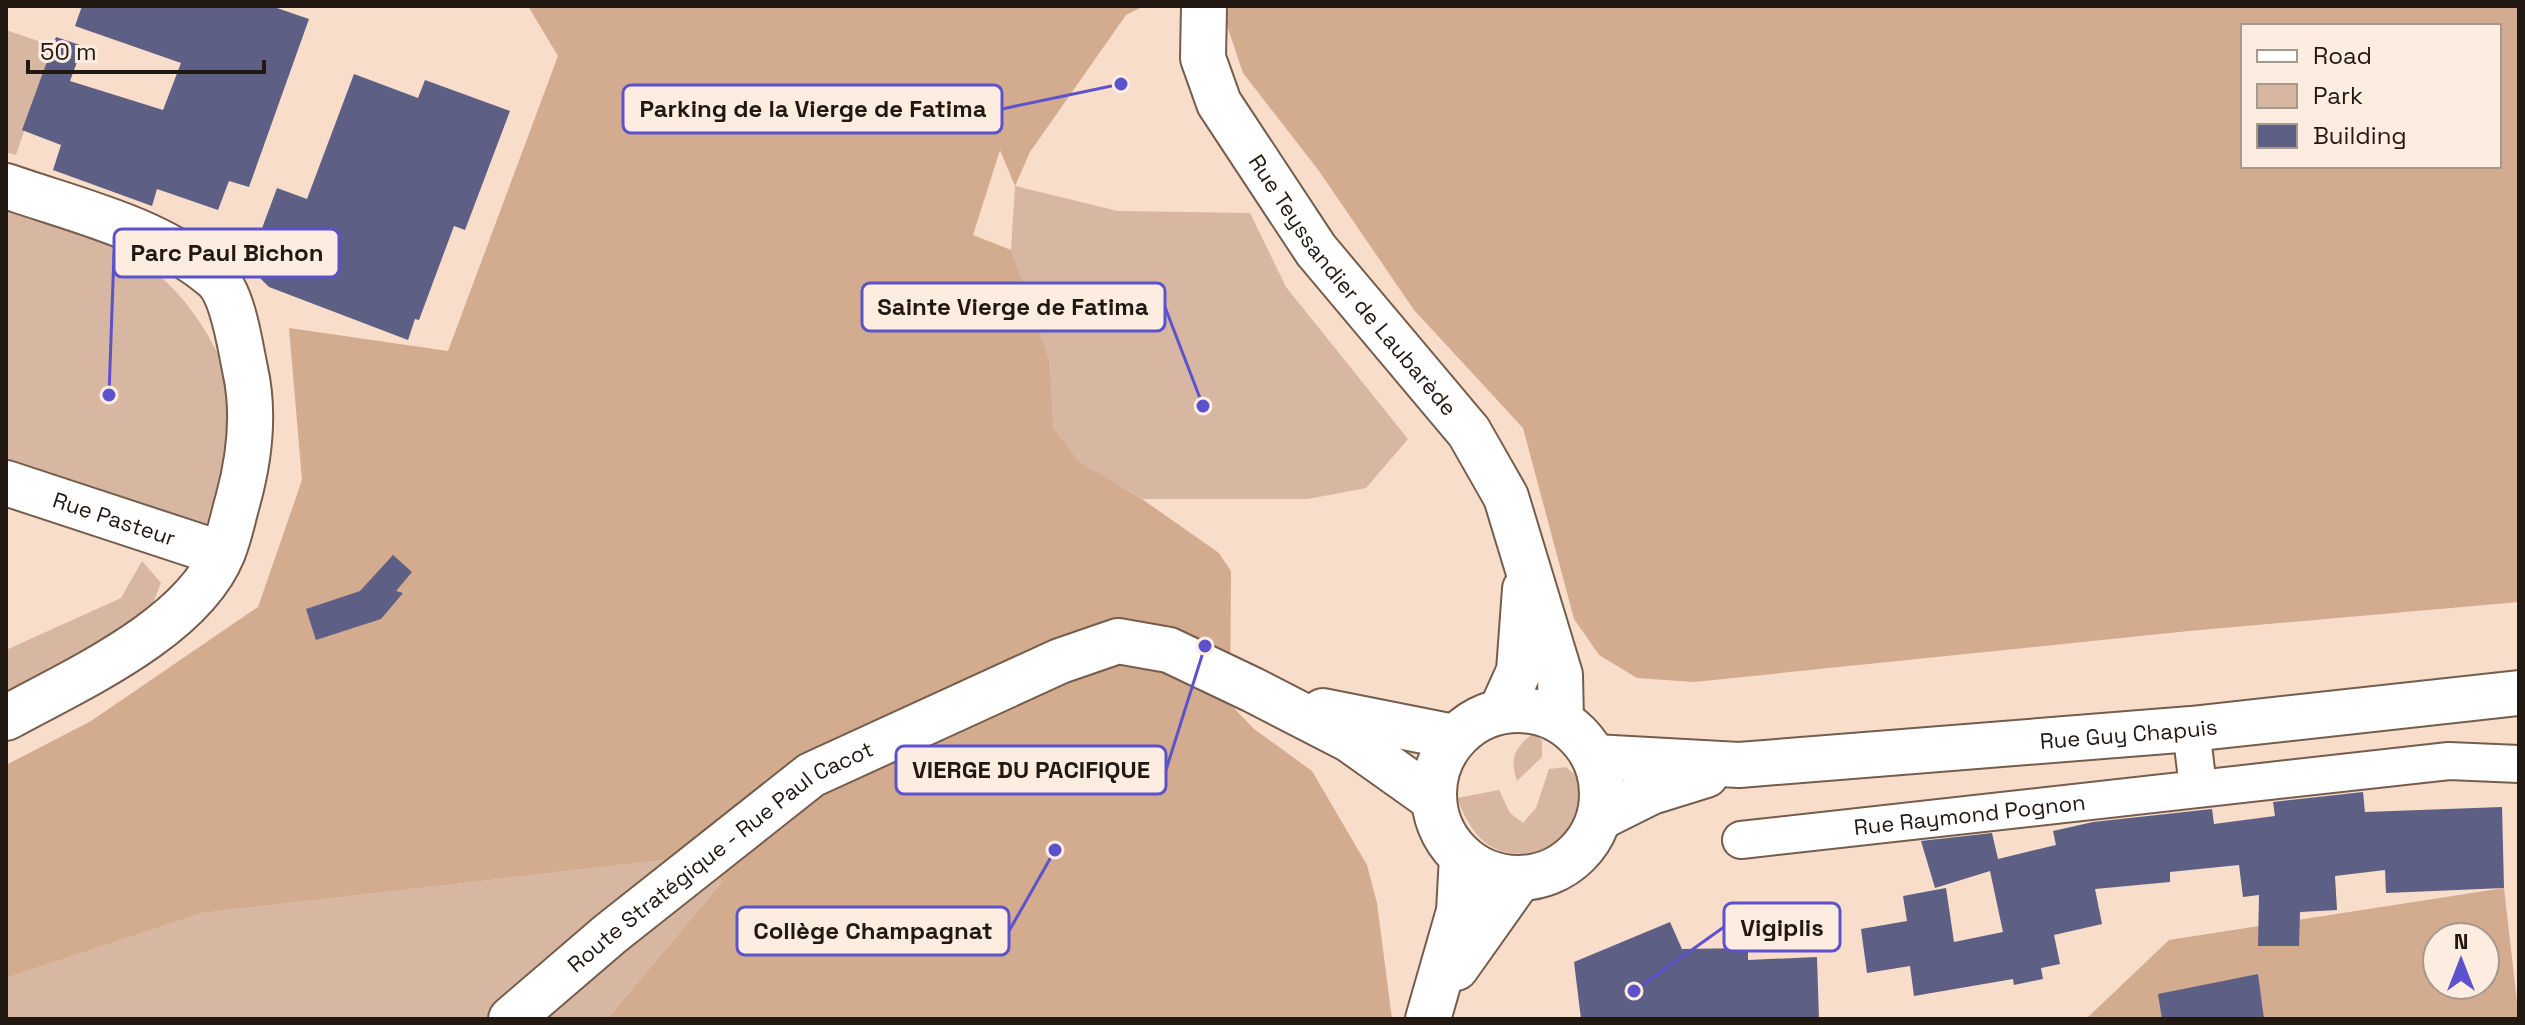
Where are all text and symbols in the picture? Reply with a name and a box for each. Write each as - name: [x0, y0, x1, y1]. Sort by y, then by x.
- scale bar: [28, 24, 264, 74]
- legend: [2241, 24, 2501, 168]
- text: 50 m: [40, 36, 97, 67]
- text: Road: [2313, 40, 2372, 71]
- text: Park: [2313, 80, 2363, 111]
- callout: Parking de la Vierge de Fatima: [623, 85, 1002, 133]
- text: Parking de la Vierge de Fatima: [639, 93, 987, 124]
- text: Building: [2313, 120, 2407, 151]
- street label: Rue Teyssandier de Laubarède: [1243, 149, 1463, 421]
- callout: Parc Paul Bichon: [114, 229, 339, 277]
- text: Parc Paul Bichon: [130, 237, 324, 268]
- callout: Sainte Vierge de Fatima: [862, 283, 1165, 331]
- text: Sainte Vierge de Fatima: [877, 291, 1149, 322]
- street label: Rue Pasteur: [49, 485, 179, 552]
- street label: Rue Guy Chapuis: [2039, 712, 2219, 755]
- street label: Route Stratégique - Rue Paul Cacot: [562, 735, 877, 978]
- callout: VIERGE DU PACIFIQUE: [896, 746, 1166, 794]
- text: VIERGE DU PACIFIQUE: [912, 754, 1150, 785]
- street label: Rue Raymond Pognon: [1852, 788, 2087, 841]
- callout: Vigiplis: [1724, 903, 1840, 951]
- callout: Collège Champagnat: [737, 907, 1009, 955]
- text: Vigiplis: [1740, 912, 1824, 943]
- text: Collège Champagnat: [753, 915, 993, 946]
- north arrow: [2421, 921, 2501, 1001]
- text: N: [2454, 927, 2468, 955]

